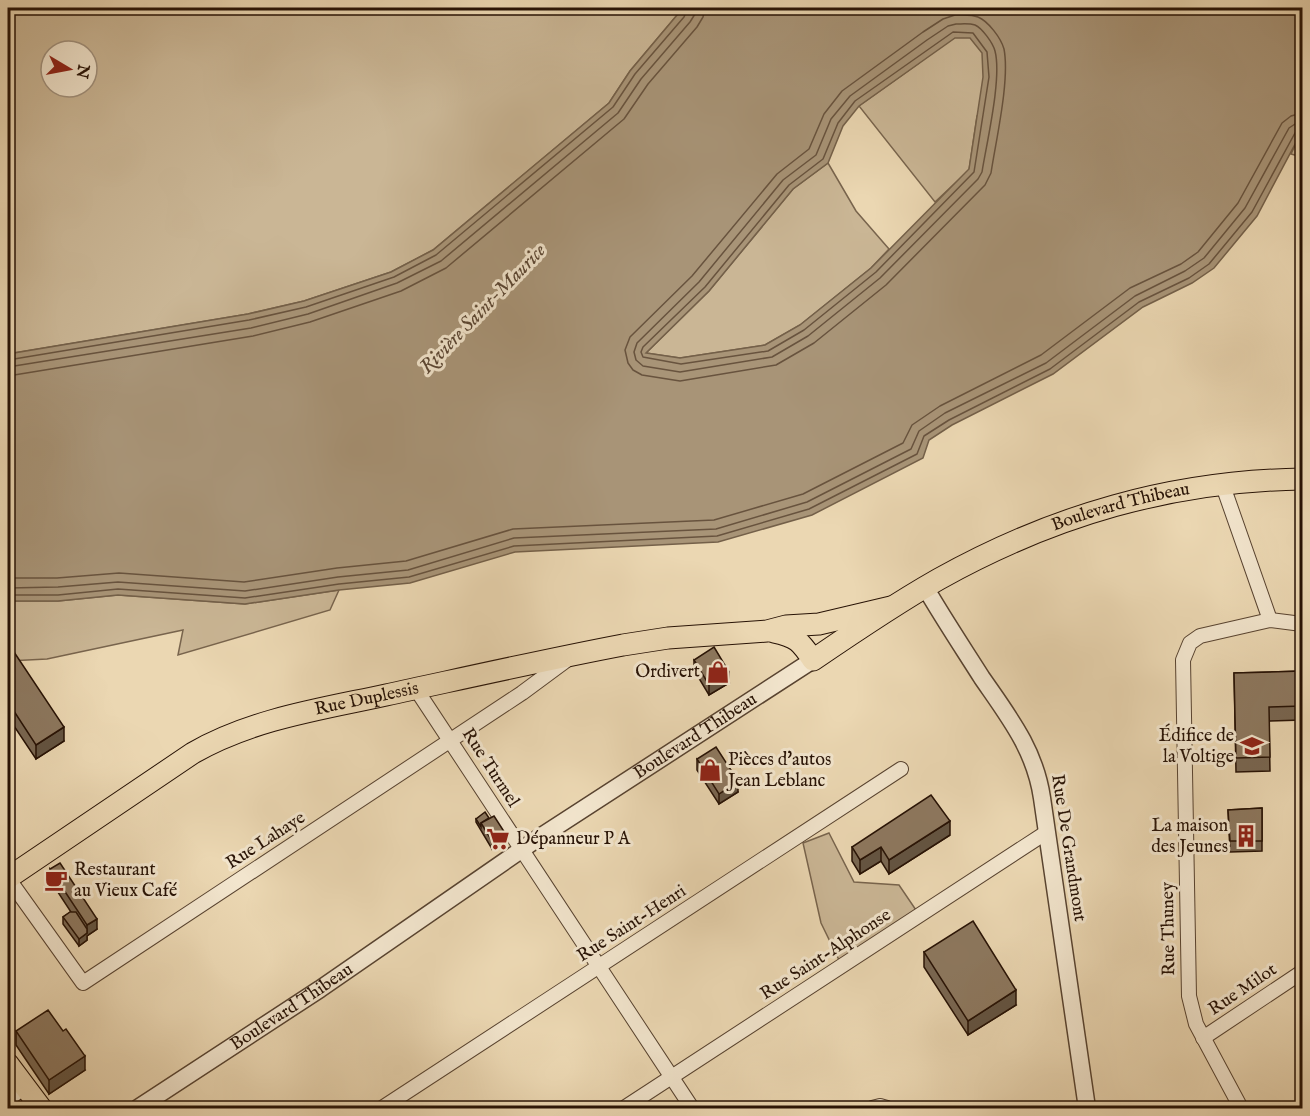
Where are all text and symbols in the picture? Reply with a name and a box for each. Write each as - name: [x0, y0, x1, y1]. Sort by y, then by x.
- north arrow: [39, 39, 99, 99]
- text: N: [71, 62, 93, 80]
- water label: Rivière Saint-Maurice: [414, 238, 552, 379]
- street label: Boulevard Thibeau: [1048, 478, 1191, 537]
- shop icon: Ordivert: [705, 659, 731, 685]
- place label: Ordivert: [635, 661, 700, 684]
- street label: Rue Duplessis: [313, 677, 421, 721]
- street label: Boulevard Thibeau: [629, 688, 761, 785]
- place label: Édifice de la Voltige: [1159, 723, 1234, 769]
- street label: Rue Turmel: [456, 724, 524, 812]
- school or university icon: Édifice de la Voltige: [1239, 733, 1265, 759]
- place label: Pièces d'autos Jean Leblanc: [726, 749, 831, 793]
- shop icon: Pièces d'autos Jean Leblanc: [697, 757, 723, 783]
- street label: Rue De Grandmont: [1045, 773, 1091, 923]
- street label: Rue Lahaye: [222, 807, 310, 875]
- place label: La maison des Jeunes: [1151, 815, 1228, 859]
- building icon: La maison des Jeunes: [1233, 823, 1259, 849]
- supermarket icon: Dépanneur P A: [485, 826, 511, 852]
- place label: Dépanneur P A: [516, 828, 631, 851]
- place label: Restaurant au Vieux Café: [74, 859, 177, 903]
- cafe icon: Restaurant au Vieux Café: [43, 867, 69, 893]
- street label: Rue Saint-Henri: [573, 880, 691, 968]
- street label: Rue Thuney: [1157, 882, 1181, 976]
- street label: Rue Saint-Alphonse: [756, 904, 896, 1006]
- street label: Boulevard Thibeau: [226, 958, 358, 1056]
- street label: Rue Milot: [1204, 959, 1282, 1021]

